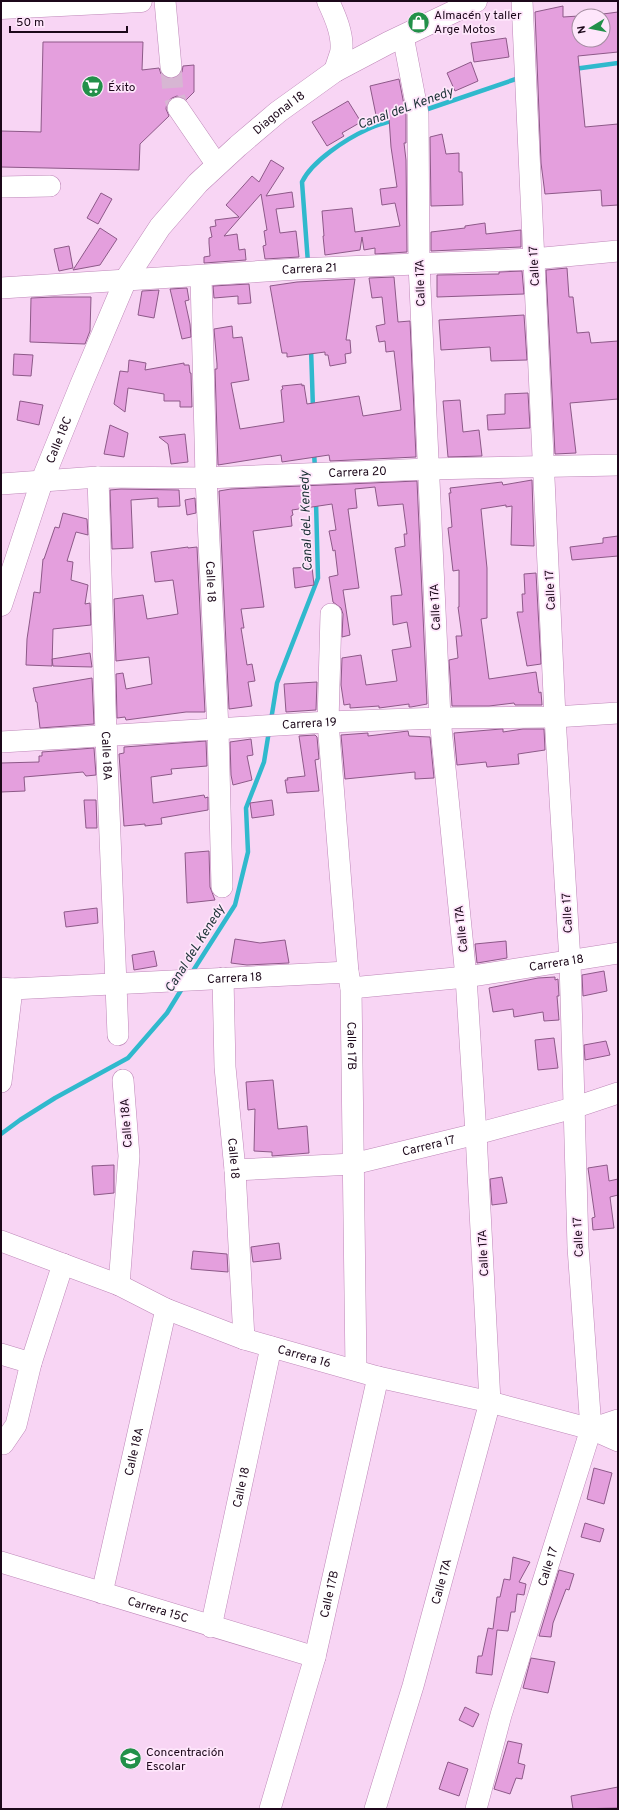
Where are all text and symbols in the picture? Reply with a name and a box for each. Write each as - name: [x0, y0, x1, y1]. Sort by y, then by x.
- scale bar: [10, 8, 127, 34]
- place label: Almacén y taller Arge Motos: [434, 8, 522, 38]
- north arrow: [571, 8, 611, 48]
- shop icon: Almacén y taller Arge Motos: [406, 9, 432, 35]
- text: 50 m: [16, 15, 44, 31]
- text: N: [575, 24, 590, 35]
- supermarket icon: Éxito: [79, 74, 105, 100]
- place label: Éxito: [108, 80, 136, 96]
- water label: Canal deL Kenedy: [356, 84, 457, 134]
- street label: Diagonal 18: [250, 88, 309, 139]
- street label: Calle 17: [526, 245, 544, 287]
- street label: Calle 17A: [412, 259, 430, 307]
- street label: Carrera 21: [281, 260, 337, 279]
- street label: Calle 18C: [43, 414, 76, 466]
- street label: Carrera 20: [328, 464, 387, 482]
- water label: Canal deL Kenedy: [297, 469, 317, 571]
- street label: Calle 18: [201, 561, 219, 603]
- street label: Calle 17: [542, 569, 560, 611]
- street label: Calle 17A: [427, 583, 445, 631]
- street label: Carrera 19: [282, 715, 337, 734]
- street label: Calle 18A: [97, 731, 115, 781]
- street label: Calle 17: [559, 892, 577, 934]
- water label: Canal deL Kenedy: [162, 901, 230, 996]
- street label: Calle 17A: [452, 905, 472, 953]
- street label: Carrera 18: [528, 952, 585, 976]
- street label: Carrera 18: [207, 969, 263, 988]
- street label: Calle 17B: [342, 1022, 359, 1070]
- street label: Calle 18A: [117, 1098, 137, 1148]
- street label: Carrera 17: [401, 1132, 457, 1161]
- street label: Calle 18: [223, 1137, 242, 1180]
- street label: Calle 17: [570, 1216, 588, 1258]
- street label: Calle 17A: [475, 1229, 493, 1277]
- street label: Carrera 16: [275, 1342, 333, 1372]
- street label: Calle 18A: [122, 1426, 148, 1478]
- street label: Calle 18: [230, 1465, 254, 1509]
- street label: Calle 17: [535, 1545, 562, 1588]
- street label: Calle 17A: [428, 1557, 456, 1607]
- street label: Calle 17B: [317, 1569, 343, 1620]
- street label: Carrera 15C: [125, 1594, 190, 1627]
- place label: Concentración Escolar: [146, 1745, 224, 1775]
- school or university icon: Concentración Escolar: [117, 1746, 143, 1772]

